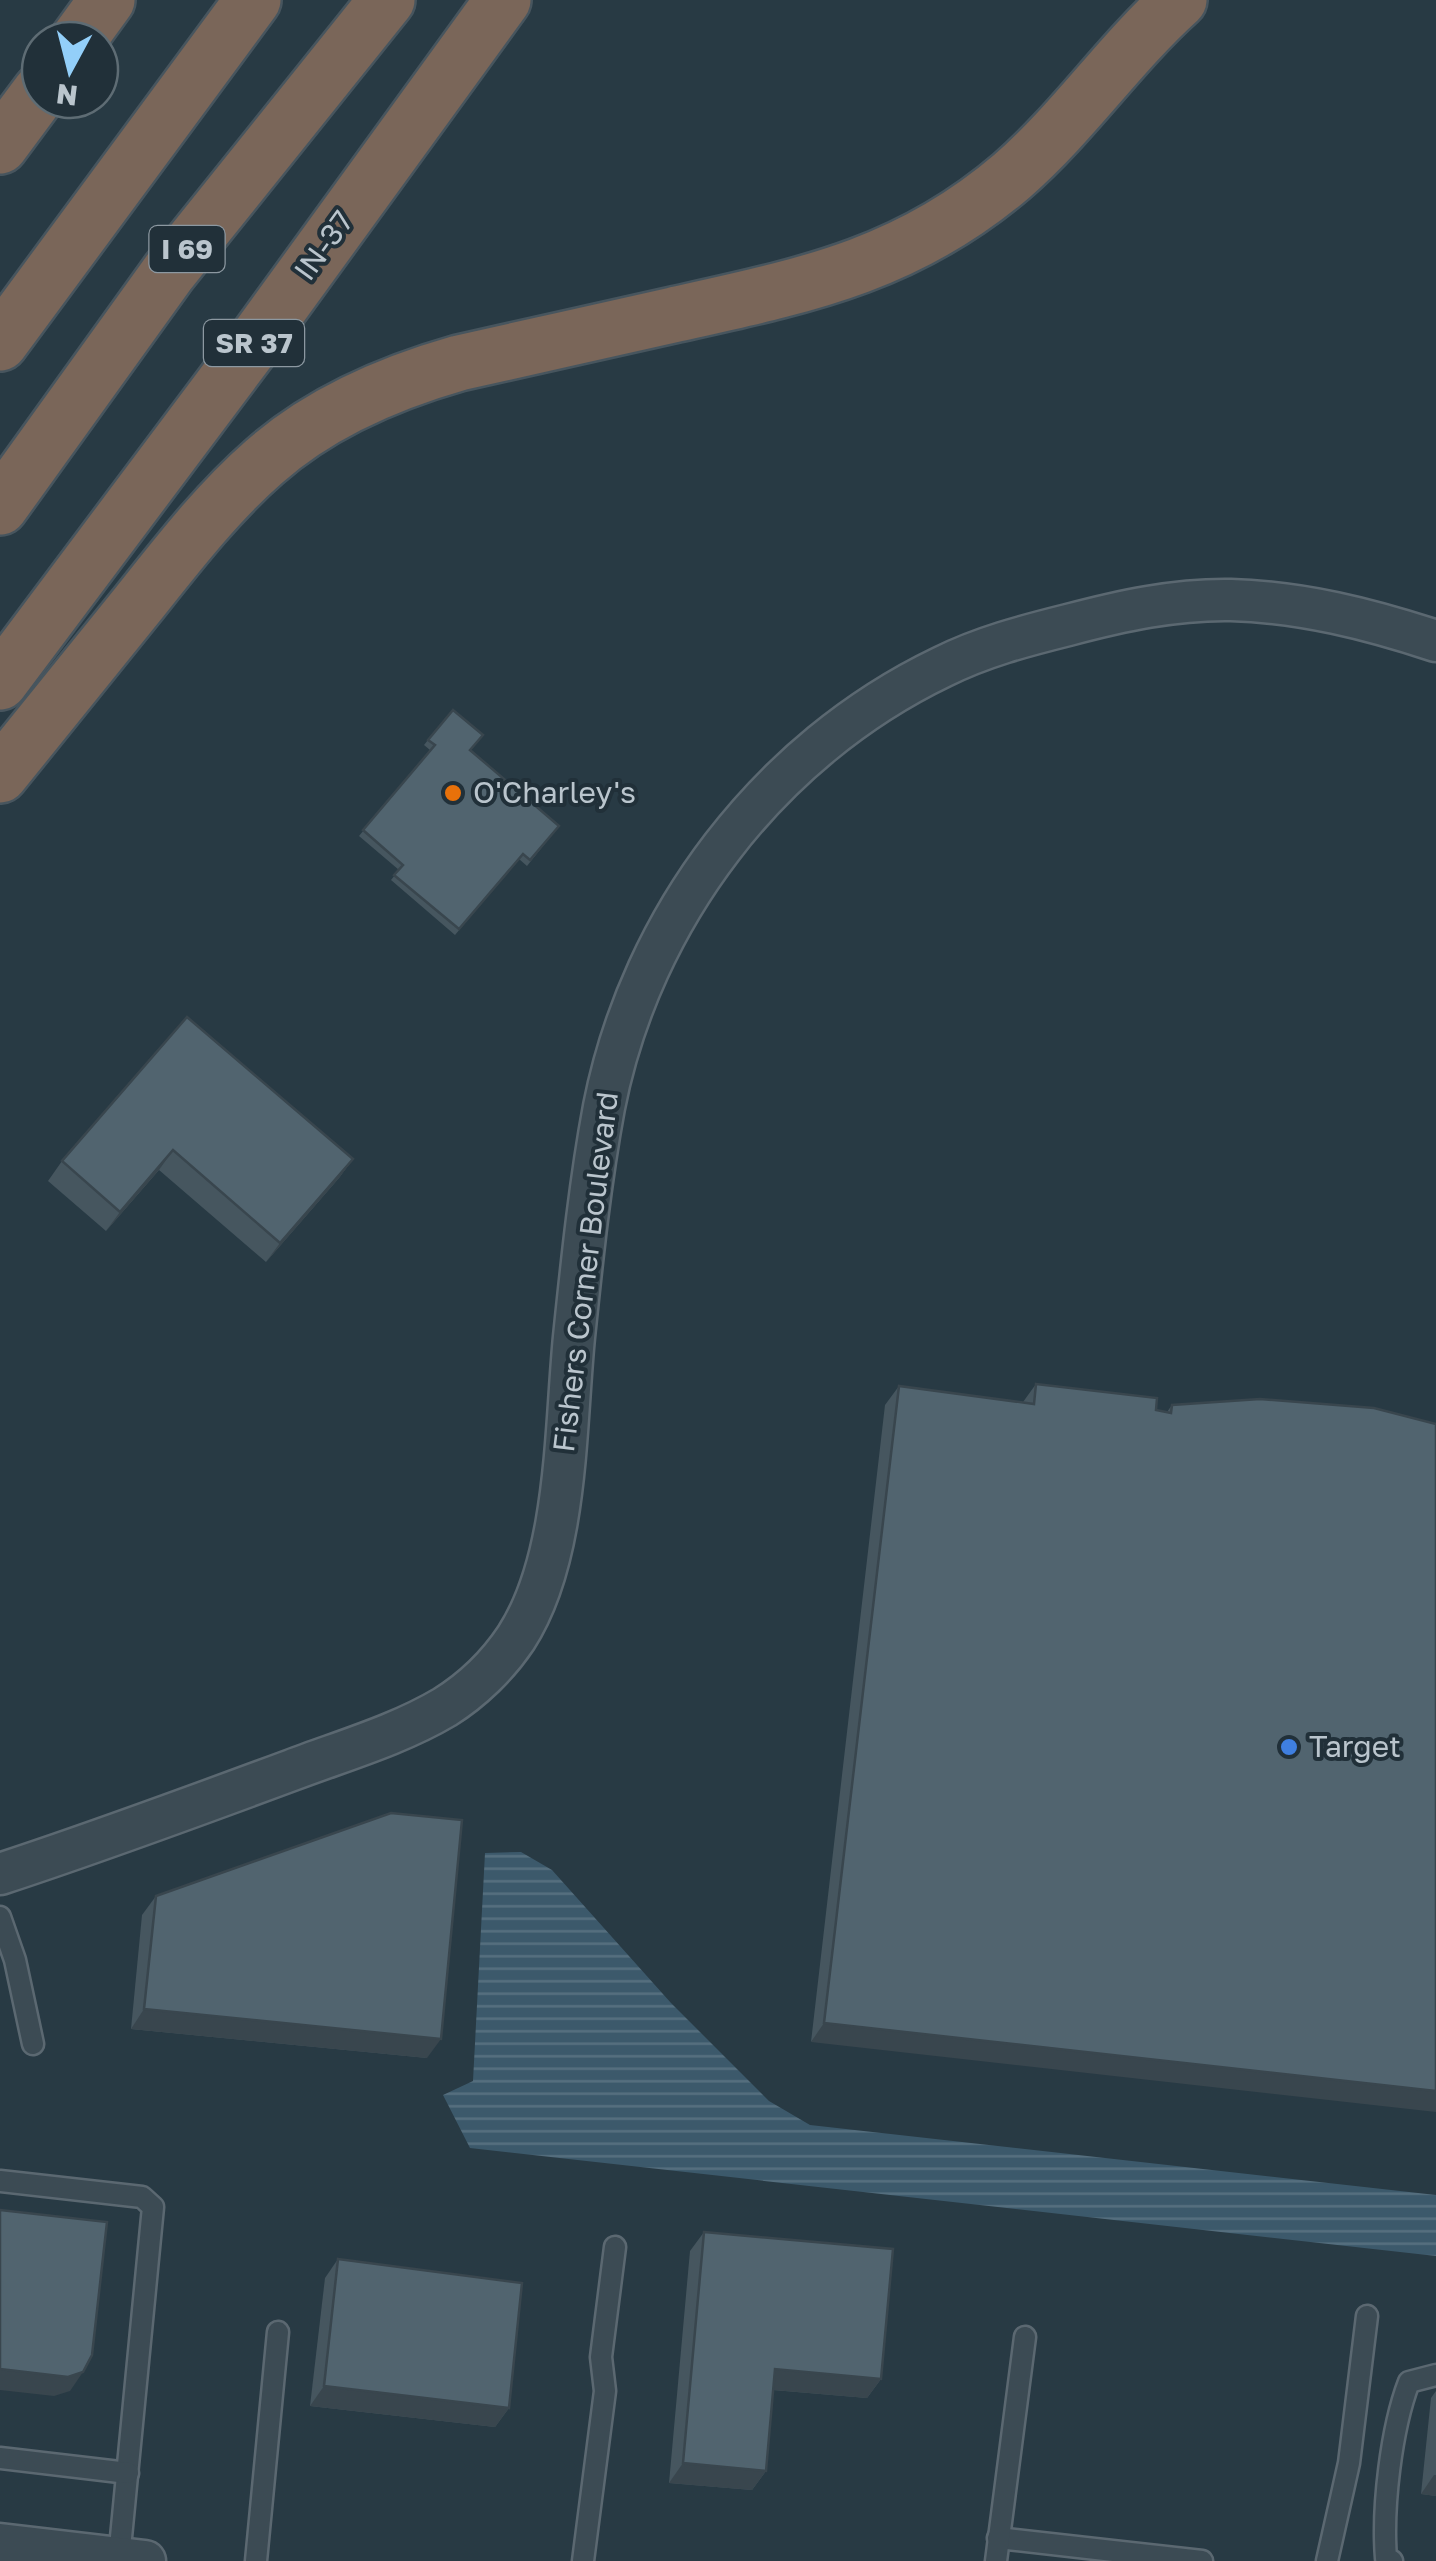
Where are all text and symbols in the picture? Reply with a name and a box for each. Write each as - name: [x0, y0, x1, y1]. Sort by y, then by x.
- north arrow: [20, 20, 120, 120]
- text: N: [54, 78, 79, 113]
- street label: IN-37: [286, 204, 360, 287]
- road number: I 69: [150, 226, 224, 272]
- road number: SR 37: [204, 320, 304, 366]
- place label: O'Charley's: [473, 774, 636, 810]
- marker: O'Charley's: [442, 782, 464, 804]
- street label: Fishers Corner Boulevard: [545, 1090, 625, 1454]
- place label: Target: [1309, 1728, 1401, 1764]
- marker: Target: [1278, 1736, 1300, 1758]

